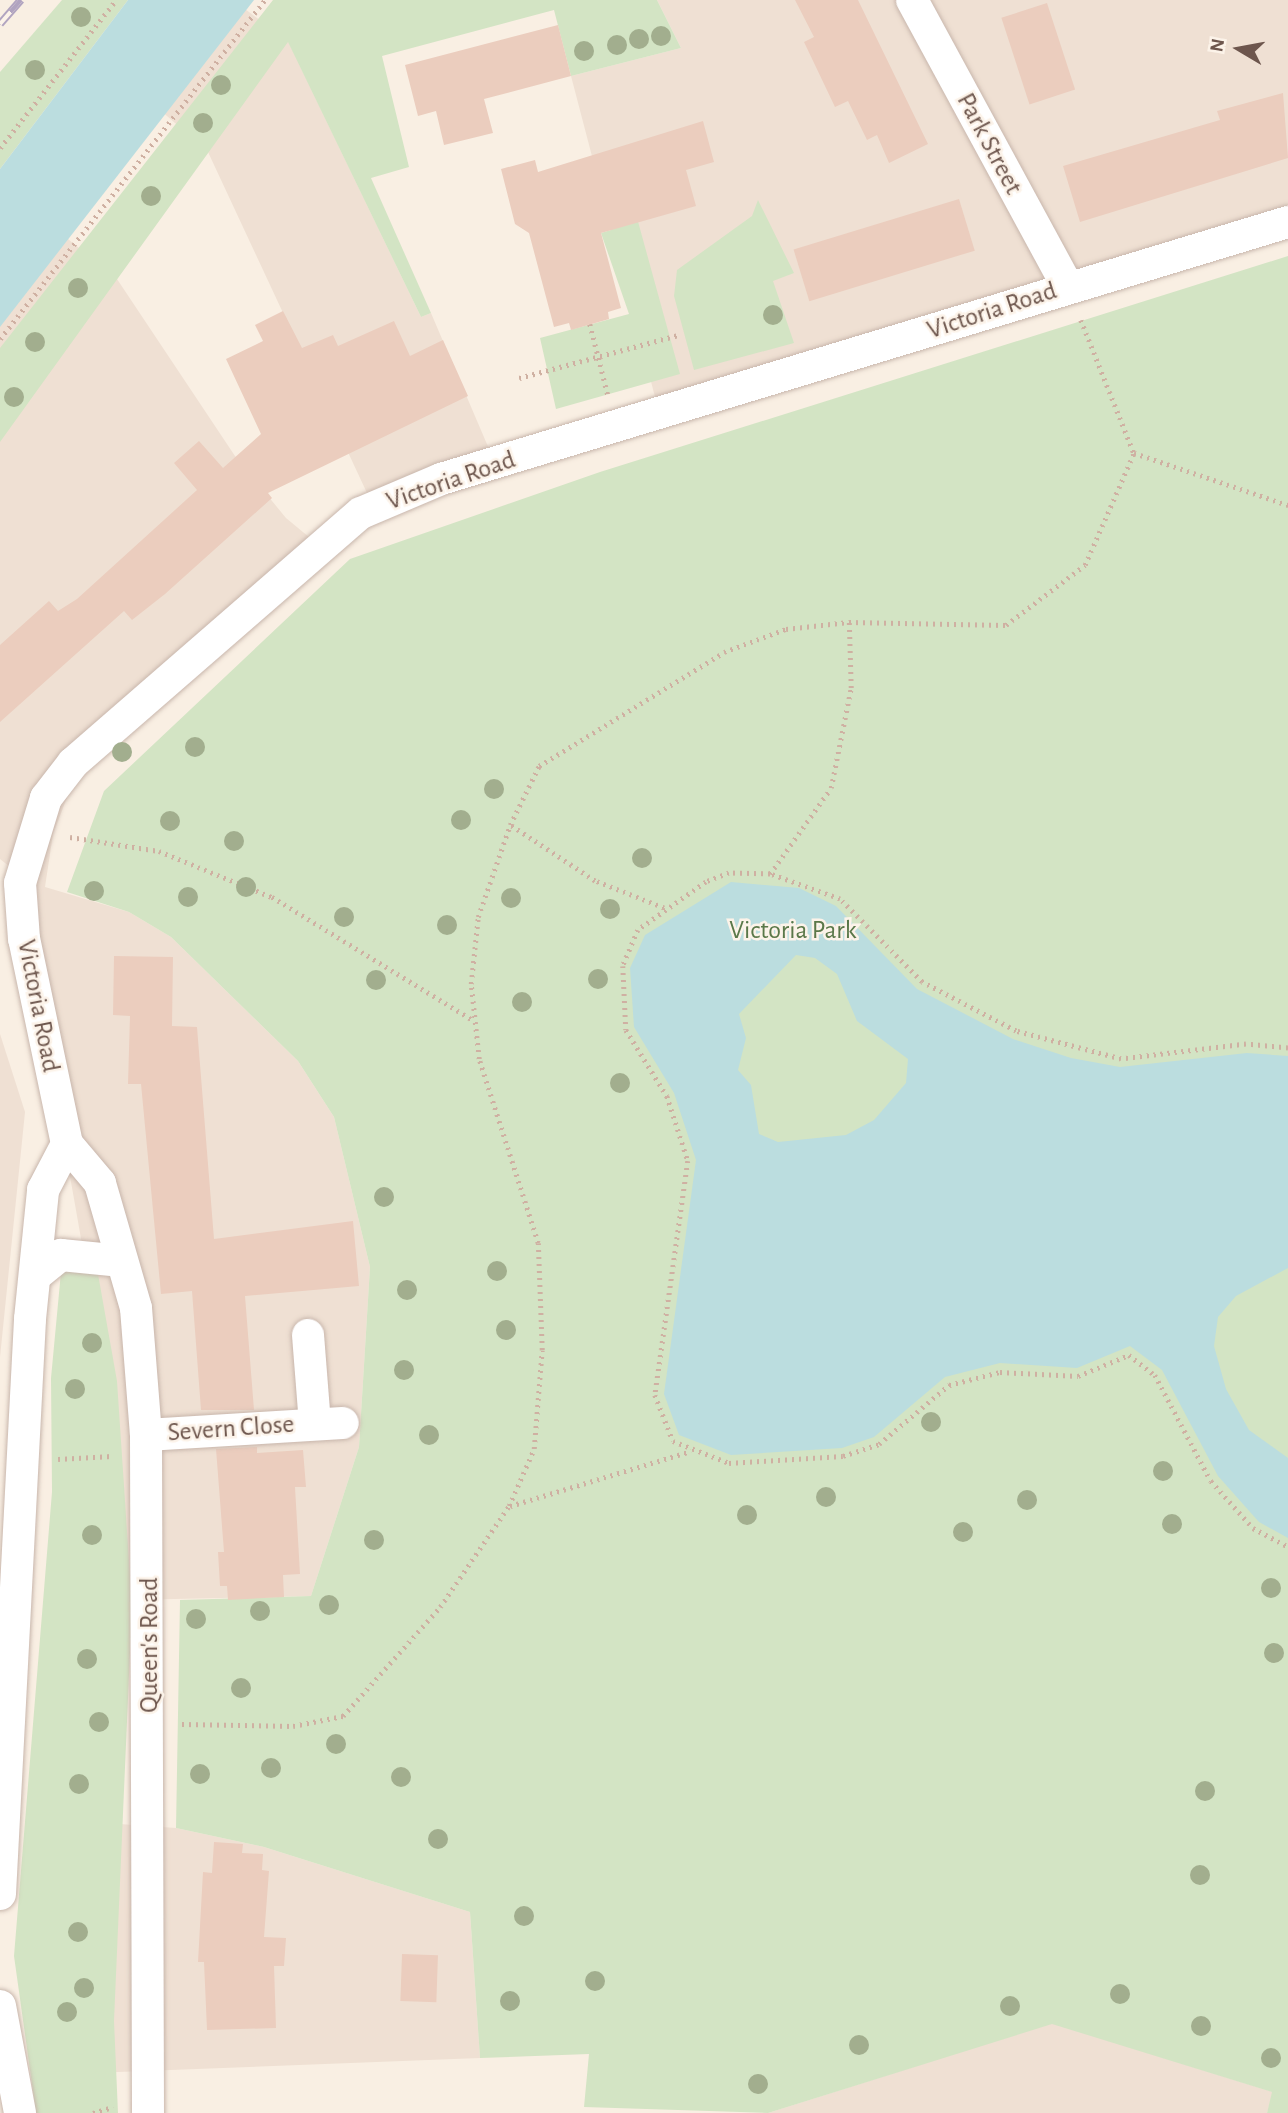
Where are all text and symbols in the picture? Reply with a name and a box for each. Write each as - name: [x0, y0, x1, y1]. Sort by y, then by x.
- north arrow: [1204, 14, 1274, 84]
- text: N: [1207, 37, 1228, 53]
- street label: Park Street: [949, 88, 1029, 200]
- street label: Victoria Road: [923, 275, 1061, 347]
- street label: Victoria Road: [383, 444, 519, 518]
- park label: Victoria Park: [729, 915, 857, 947]
- street label: Victoria Road: [10, 937, 66, 1075]
- street label: Severn Close: [167, 1409, 295, 1449]
- street label: Queen's Road: [134, 1577, 166, 1713]

